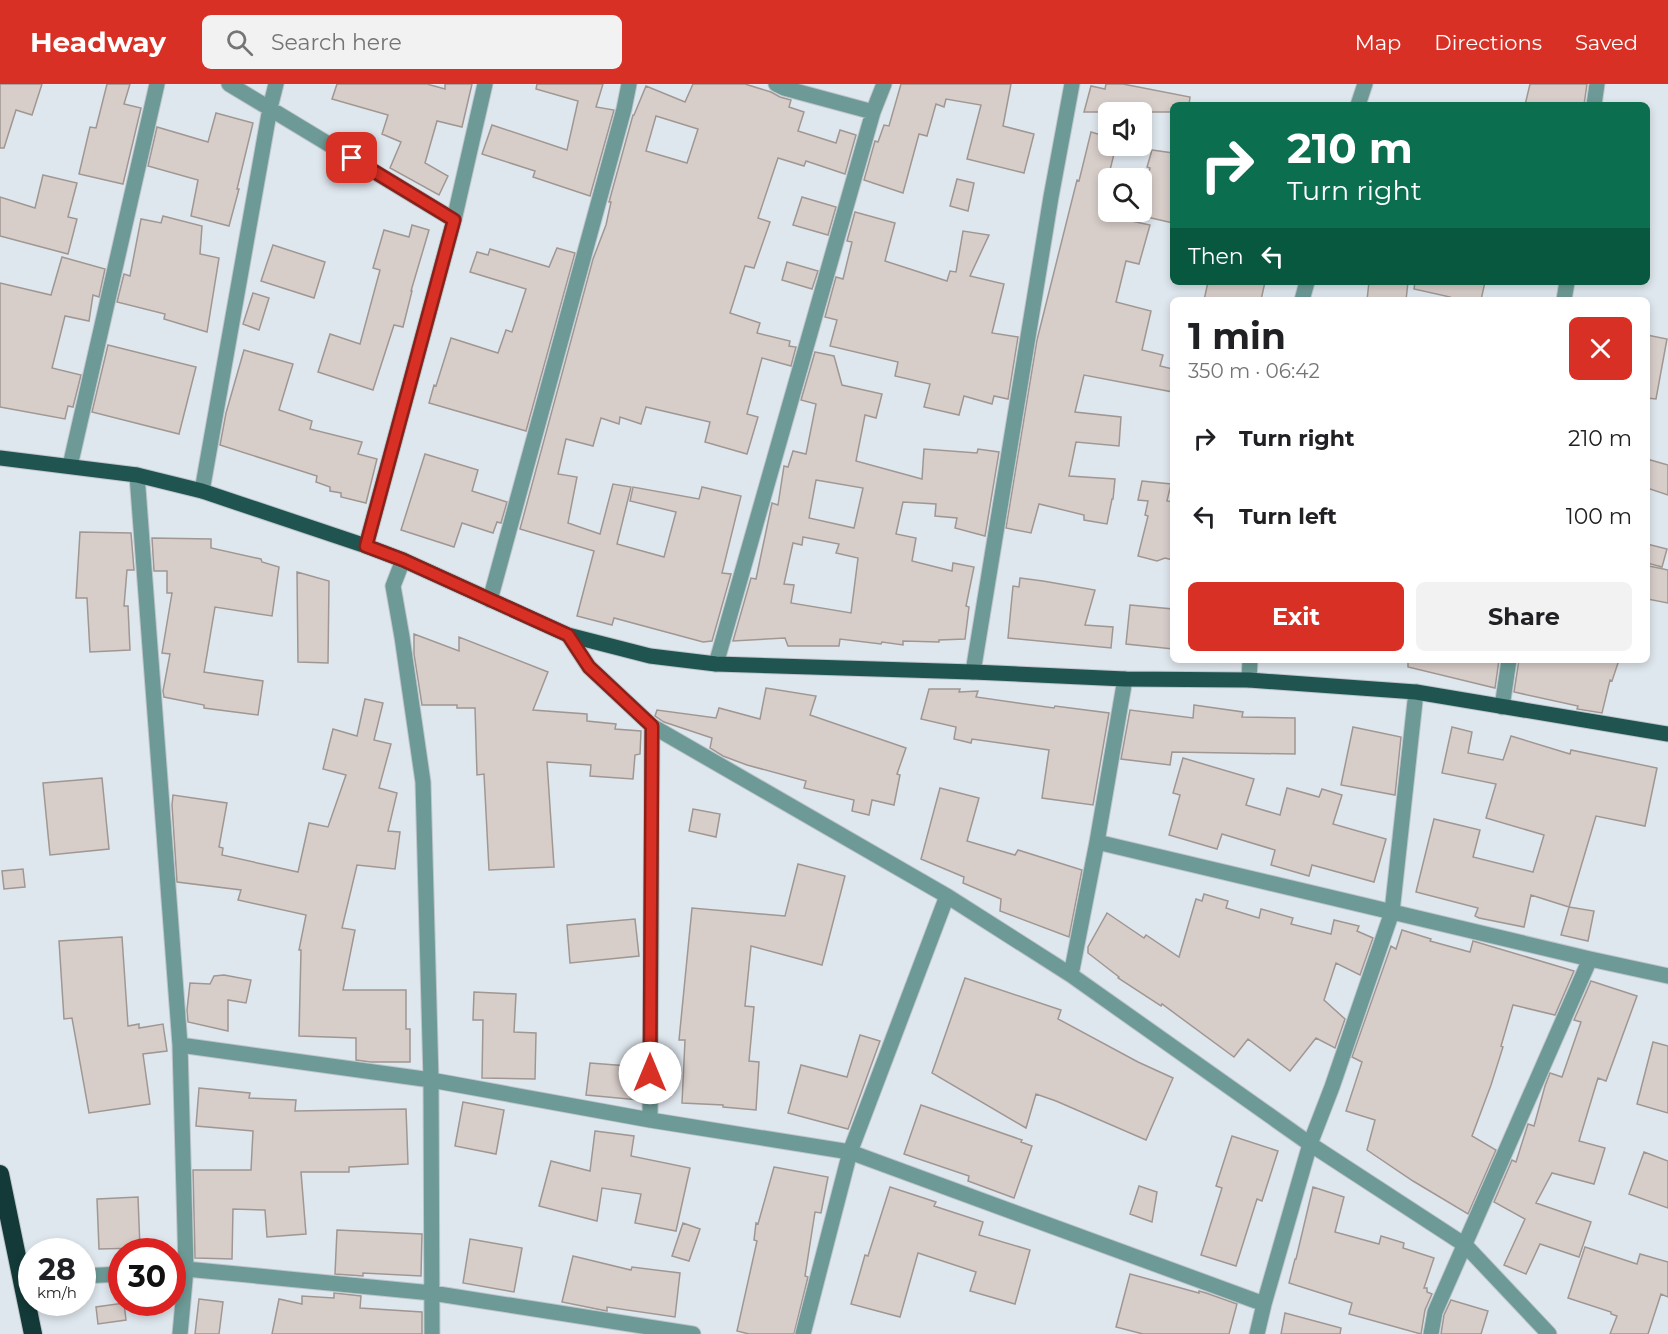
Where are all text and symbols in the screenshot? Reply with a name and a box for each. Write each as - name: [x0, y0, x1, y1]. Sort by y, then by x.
- search box: [202, 15, 622, 69]
- text: Headway: [30, 25, 166, 59]
- icon: search: [223, 26, 256, 59]
- text: Search here: [271, 29, 402, 56]
- text: Map: [1355, 30, 1401, 55]
- text: Directions: [1434, 30, 1542, 55]
- text: Saved: [1575, 30, 1638, 55]
- map controls: [1098, 102, 1152, 222]
- button: sound: [1098, 102, 1152, 156]
- text: 210 m: [1287, 122, 1413, 174]
- icon: right: [1188, 126, 1266, 204]
- pin: [326, 132, 377, 183]
- icon: arrive: [335, 141, 368, 174]
- button: search: [1098, 168, 1152, 222]
- text: Turn right: [1287, 174, 1422, 207]
- icon: left: [1256, 240, 1289, 273]
- text: Then: [1188, 243, 1244, 270]
- text: 1 min: [1188, 314, 1286, 358]
- button: close: [1569, 317, 1632, 380]
- text: 350 m · 06:42: [1188, 359, 1320, 383]
- icon: right: [1188, 422, 1221, 455]
- text: Turn right: [1239, 425, 1354, 452]
- text: 210 m: [1568, 425, 1632, 452]
- icon: left: [1188, 500, 1221, 533]
- text: Turn left: [1239, 503, 1337, 530]
- text: 100 m: [1566, 503, 1632, 530]
- button: Exit: [1188, 582, 1404, 651]
- button: Share: [1416, 582, 1632, 651]
- position arrow: [618, 1041, 682, 1105]
- speed limit sign: 30: [108, 1238, 186, 1316]
- text: 28: [38, 1251, 76, 1288]
- text: km/h: [37, 1283, 77, 1302]

